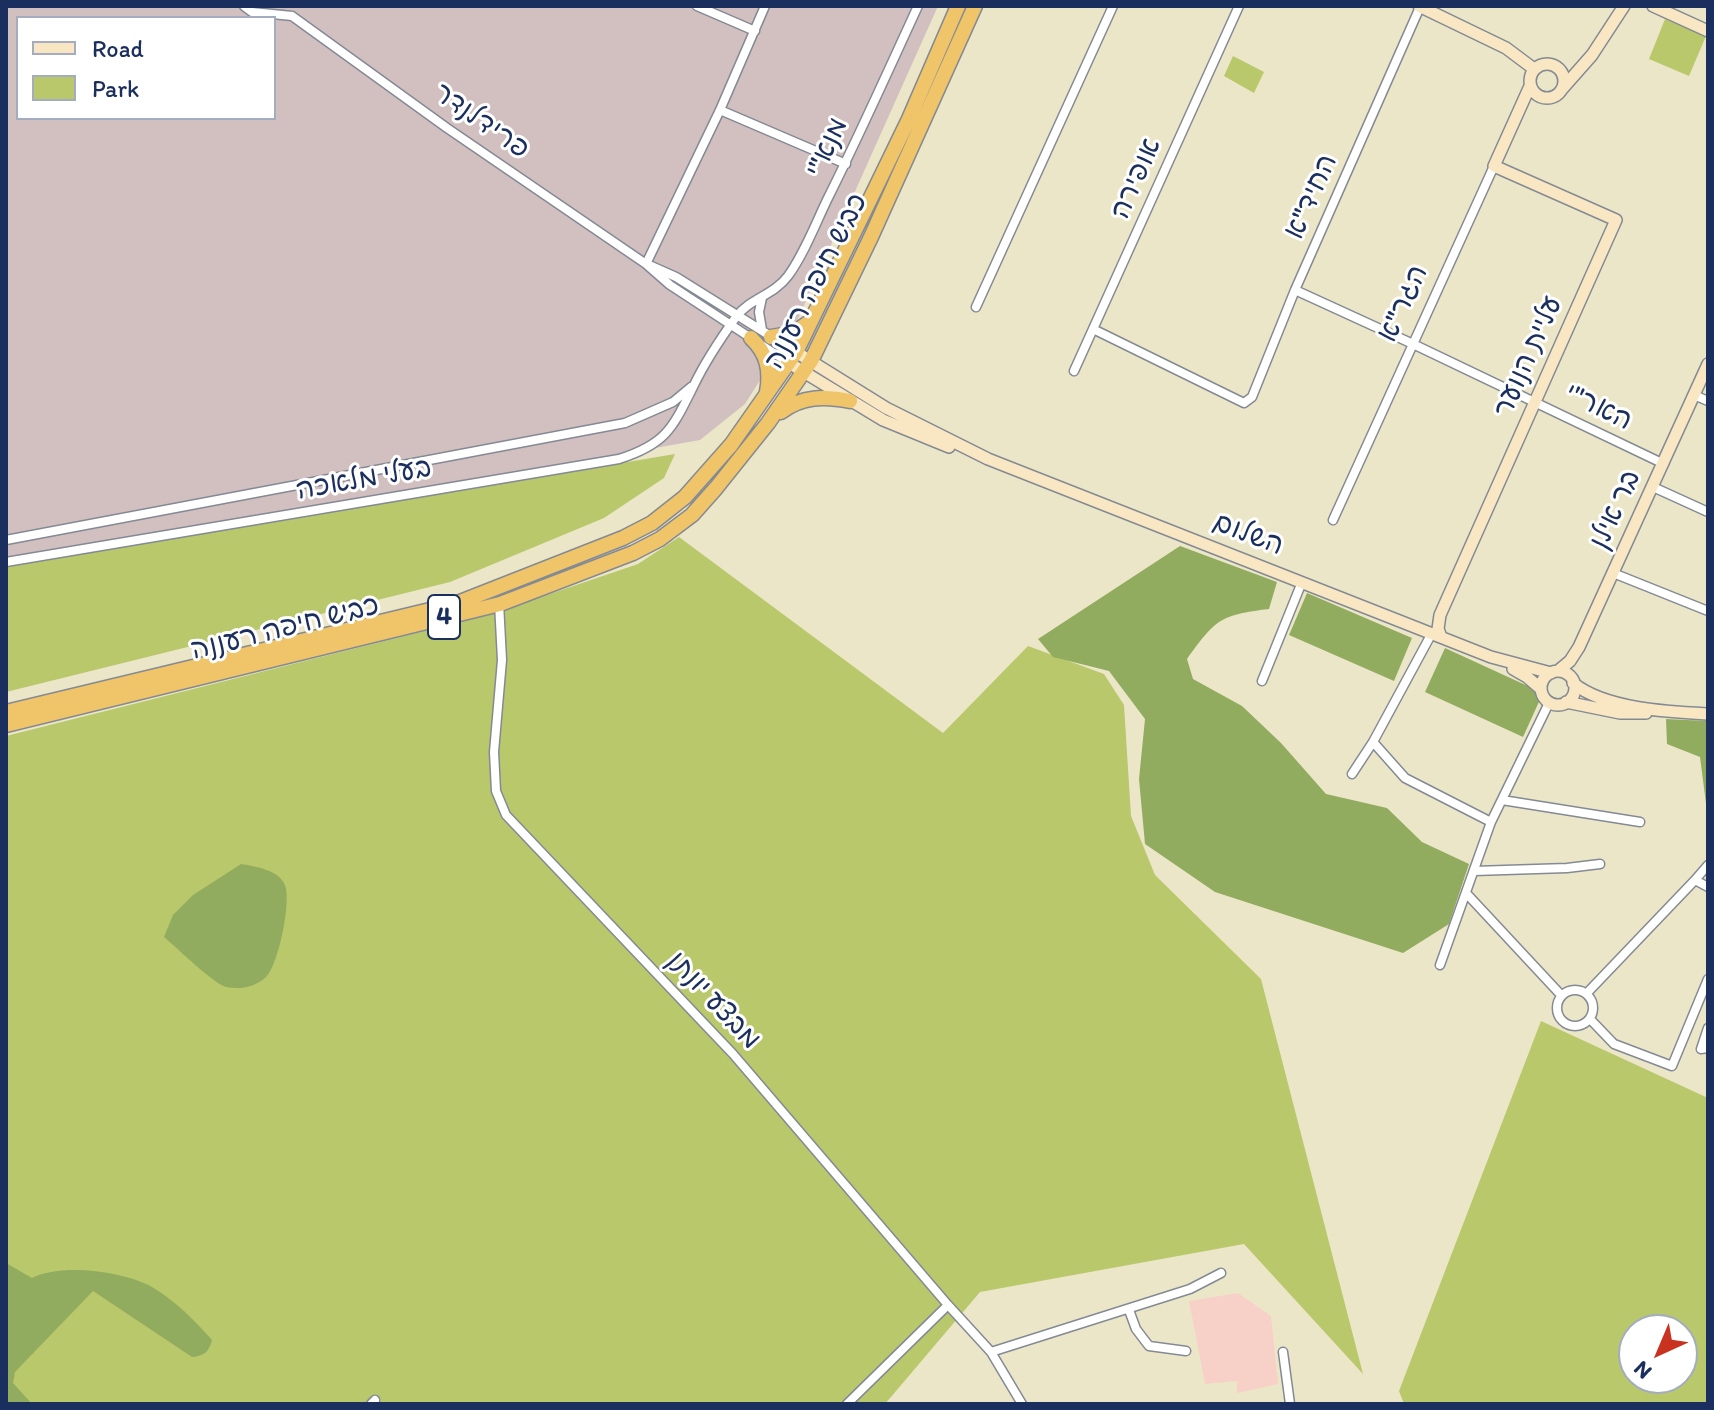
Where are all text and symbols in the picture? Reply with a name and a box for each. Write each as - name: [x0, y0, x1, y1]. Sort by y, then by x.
- legend: [16, 16, 276, 120]
- text: Road: [92, 34, 144, 63]
- text: Park: [92, 74, 139, 103]
- street label: פרידלנדר: [427, 77, 535, 167]
- street label: מנא"י: [800, 113, 856, 183]
- street label: אופירה: [1104, 133, 1170, 225]
- street label: החיד"א: [1278, 149, 1346, 245]
- street label: כביש חיפה רעננה: [758, 189, 876, 375]
- street label: הגר"א: [1372, 260, 1436, 348]
- street label: עליית הנוער: [1487, 291, 1571, 423]
- street label: האר"י: [1559, 377, 1637, 439]
- street label: בעלי מלאכה: [294, 452, 434, 508]
- street label: בר אילן: [1583, 465, 1649, 555]
- street label: השלום: [1208, 506, 1288, 564]
- street label: כביש חיפה רעננה: [187, 589, 383, 669]
- road number: 4: [428, 595, 460, 639]
- street label: מבצע יונתן: [659, 945, 767, 1057]
- north arrow: [1618, 1314, 1698, 1394]
- text: N: [1628, 1355, 1657, 1385]

